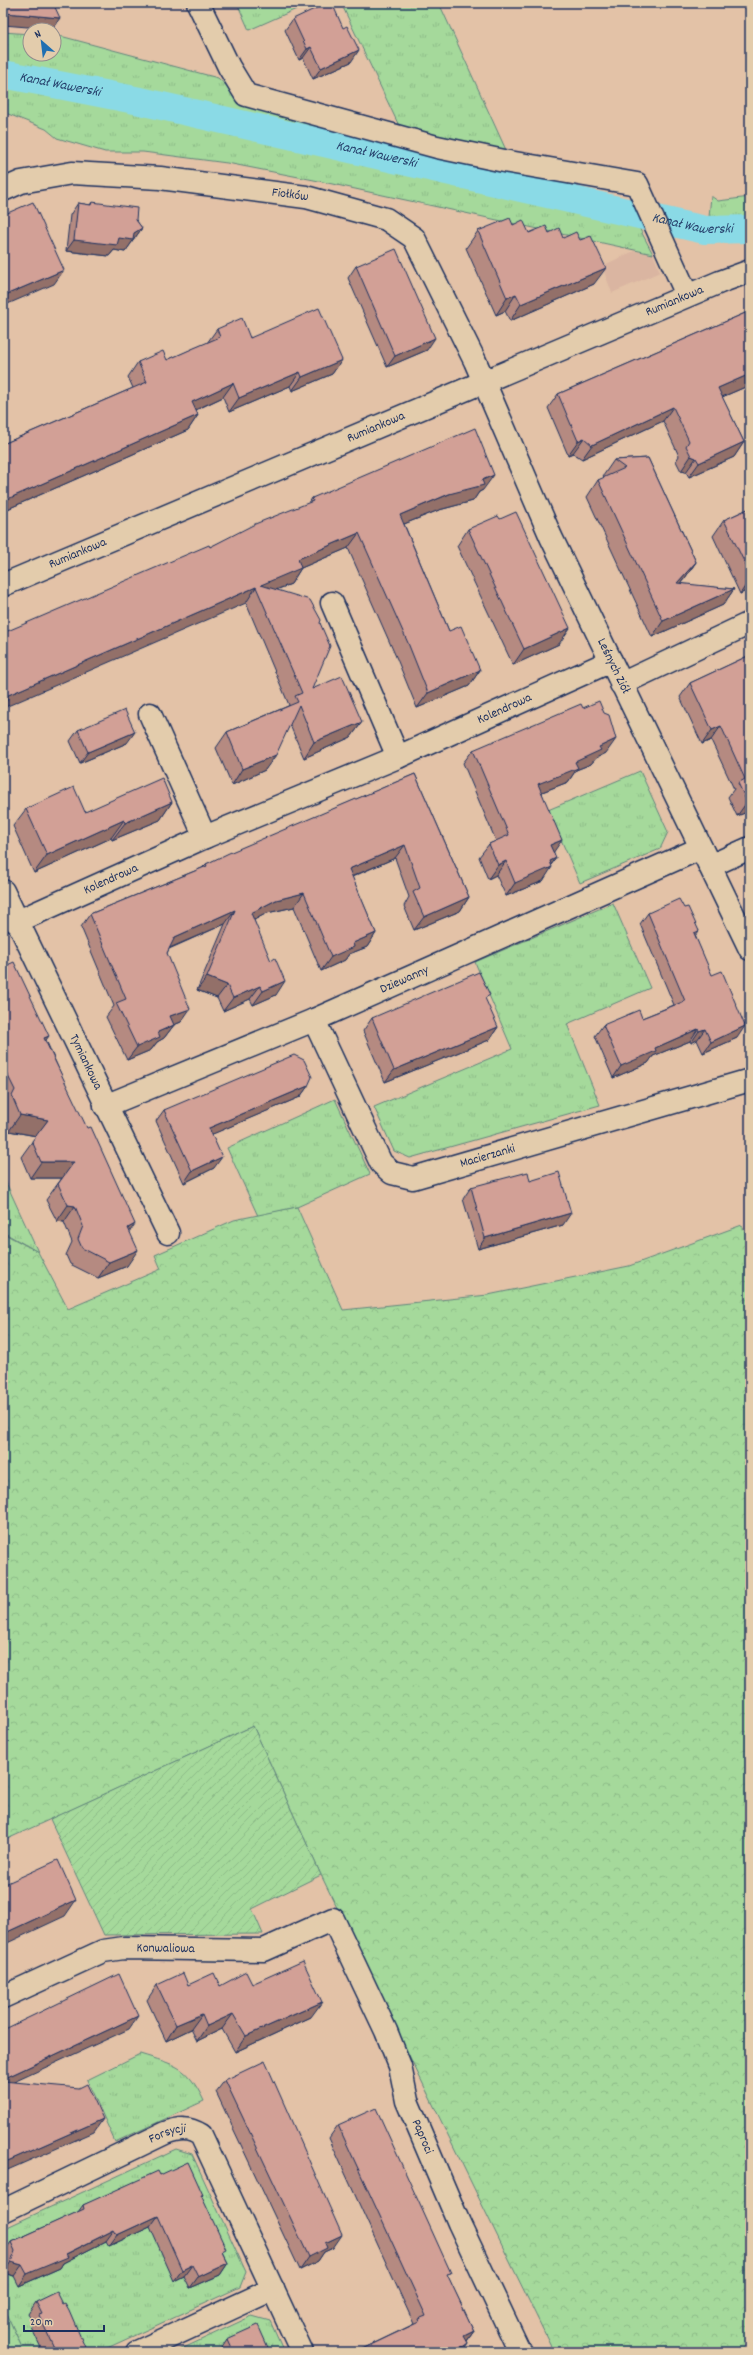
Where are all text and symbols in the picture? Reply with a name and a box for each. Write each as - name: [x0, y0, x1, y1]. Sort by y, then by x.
- north arrow: [22, 22, 62, 62]
- text: N: [32, 26, 45, 43]
- water label: Kanał Wawerski: [18, 67, 105, 103]
- water label: Kanał Wawerski: [334, 136, 421, 174]
- street label: Fiołków: [271, 183, 310, 207]
- water label: Kanał Wawerski: [650, 208, 736, 240]
- street label: Rumiankowa: [643, 280, 707, 322]
- street label: Rumiankowa: [344, 406, 409, 448]
- street label: Rumiankowa: [46, 532, 110, 574]
- street label: Leśnych Ziół: [592, 635, 635, 698]
- street label: Kolendrowa: [474, 688, 536, 730]
- street label: Kolendrowa: [81, 858, 142, 900]
- street label: Dziewanny: [377, 960, 433, 999]
- street label: Tymiankowa: [64, 1031, 107, 1094]
- street label: Macierzanki: [458, 1139, 518, 1173]
- street label: Konwaliowa: [137, 1939, 196, 1959]
- street label: Paproci: [406, 2116, 438, 2158]
- street label: Forsycji: [146, 2120, 187, 2149]
- scale bar: [24, 2307, 104, 2333]
- text: 20 m: [30, 2314, 53, 2331]

